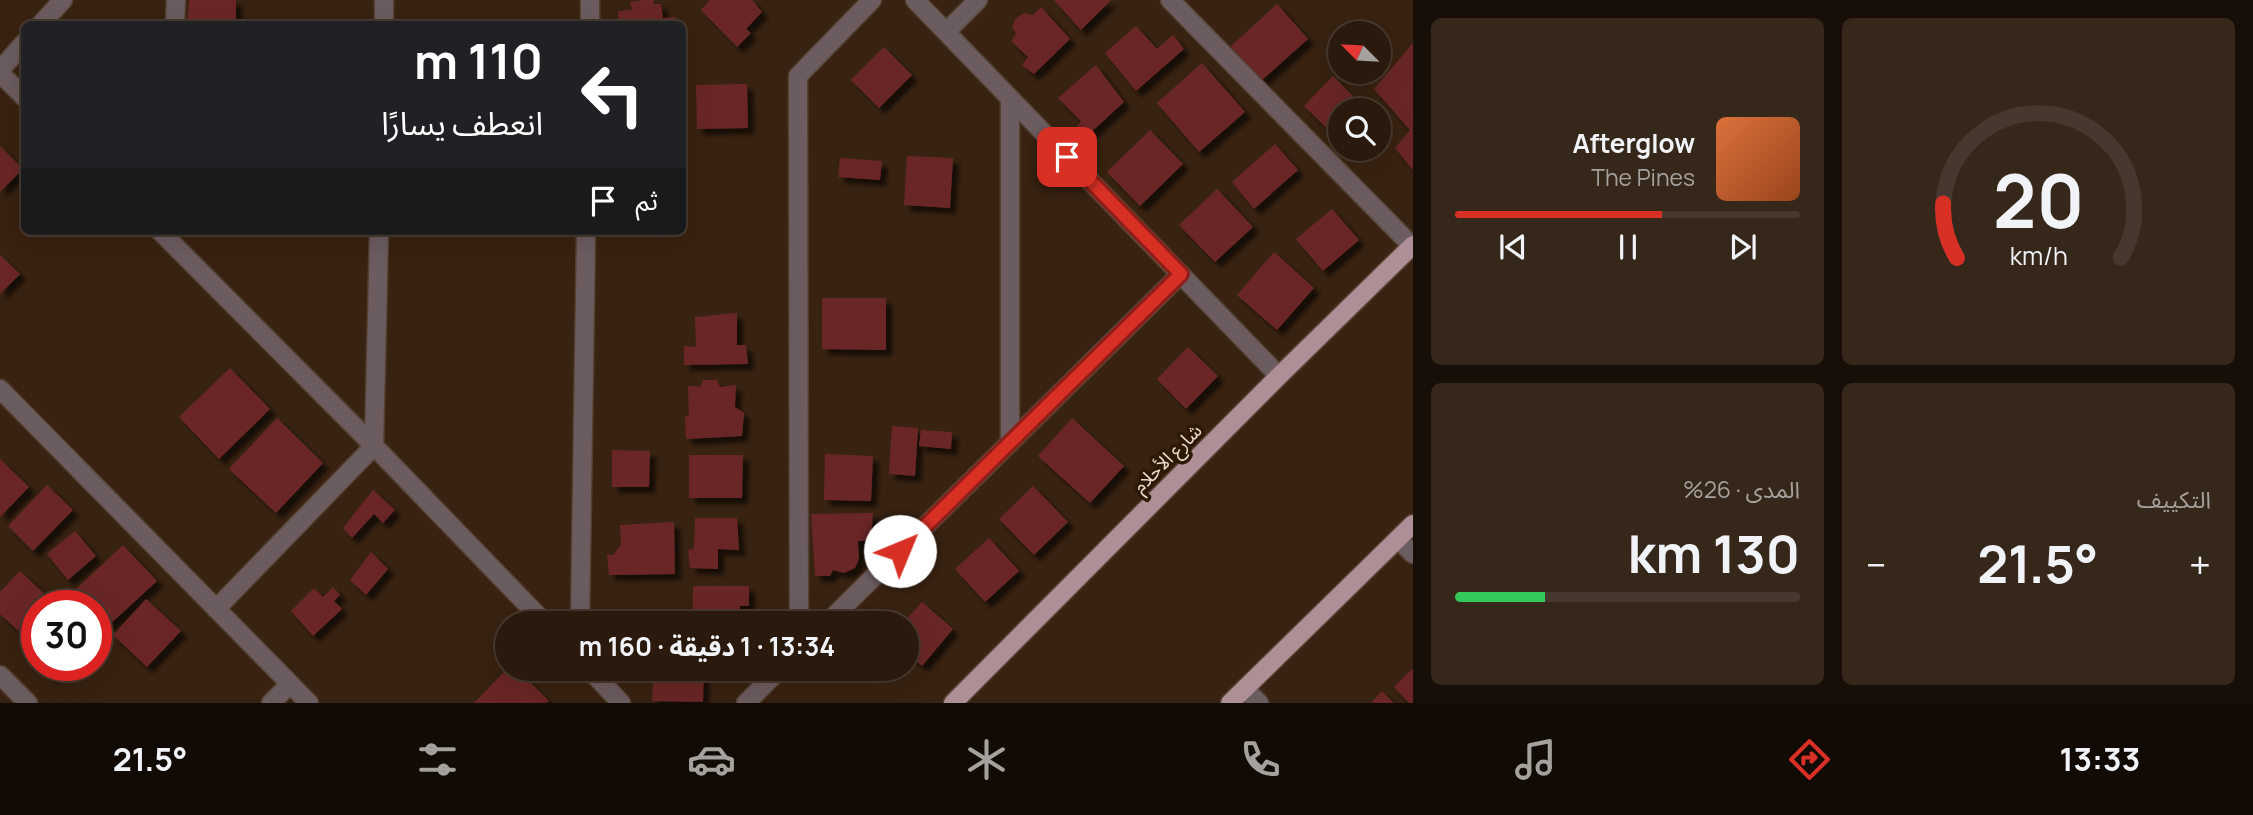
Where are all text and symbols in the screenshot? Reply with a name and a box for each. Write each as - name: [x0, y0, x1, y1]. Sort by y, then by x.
- north arrow: [1328, 21, 1391, 84]
- map controls: [1328, 21, 1391, 161]
- text: 110 m: [414, 27, 543, 94]
- icon: left: [567, 49, 658, 140]
- button: search: [1328, 98, 1391, 161]
- text: انعطف يسارًا: [381, 101, 543, 145]
- text: Afterglow: [1573, 125, 1695, 161]
- pin: [1037, 127, 1097, 187]
- icon: arrive: [1048, 138, 1086, 176]
- text: 20: [1993, 150, 2084, 250]
- text: The Pines: [1591, 161, 1695, 193]
- icon: arrive: [584, 182, 622, 220]
- text: ثم: [636, 182, 658, 218]
- icon: previous: [1494, 228, 1532, 266]
- icon: pause: [1609, 228, 1647, 266]
- icon: next: [1724, 228, 1762, 266]
- text: km/h: [2009, 238, 2068, 273]
- street label: شارع الأحلام: [1127, 418, 1209, 500]
- text: المدى · 26%: [1683, 473, 1800, 505]
- text: التكييف: [2137, 483, 2211, 515]
- position arrow: [863, 514, 937, 588]
- text: 130 km: [1628, 518, 1800, 589]
- text: 21.5°: [1977, 528, 2098, 599]
- text: −: [1866, 538, 1887, 590]
- text: +: [2189, 538, 2211, 590]
- speed limit sign: 30: [21, 590, 112, 681]
- text: 13:34 · 1 دقيقة · 160 m: [579, 628, 835, 664]
- icon: filters: [413, 735, 462, 784]
- icon: car: [687, 735, 736, 784]
- icon: climate: [962, 735, 1011, 784]
- icon: phone: [1236, 735, 1285, 784]
- icon: music: [1511, 735, 1560, 784]
- icon: directions: [1785, 735, 1834, 784]
- text: 21.5°: [113, 737, 187, 781]
- text: 13:33: [2059, 737, 2140, 781]

